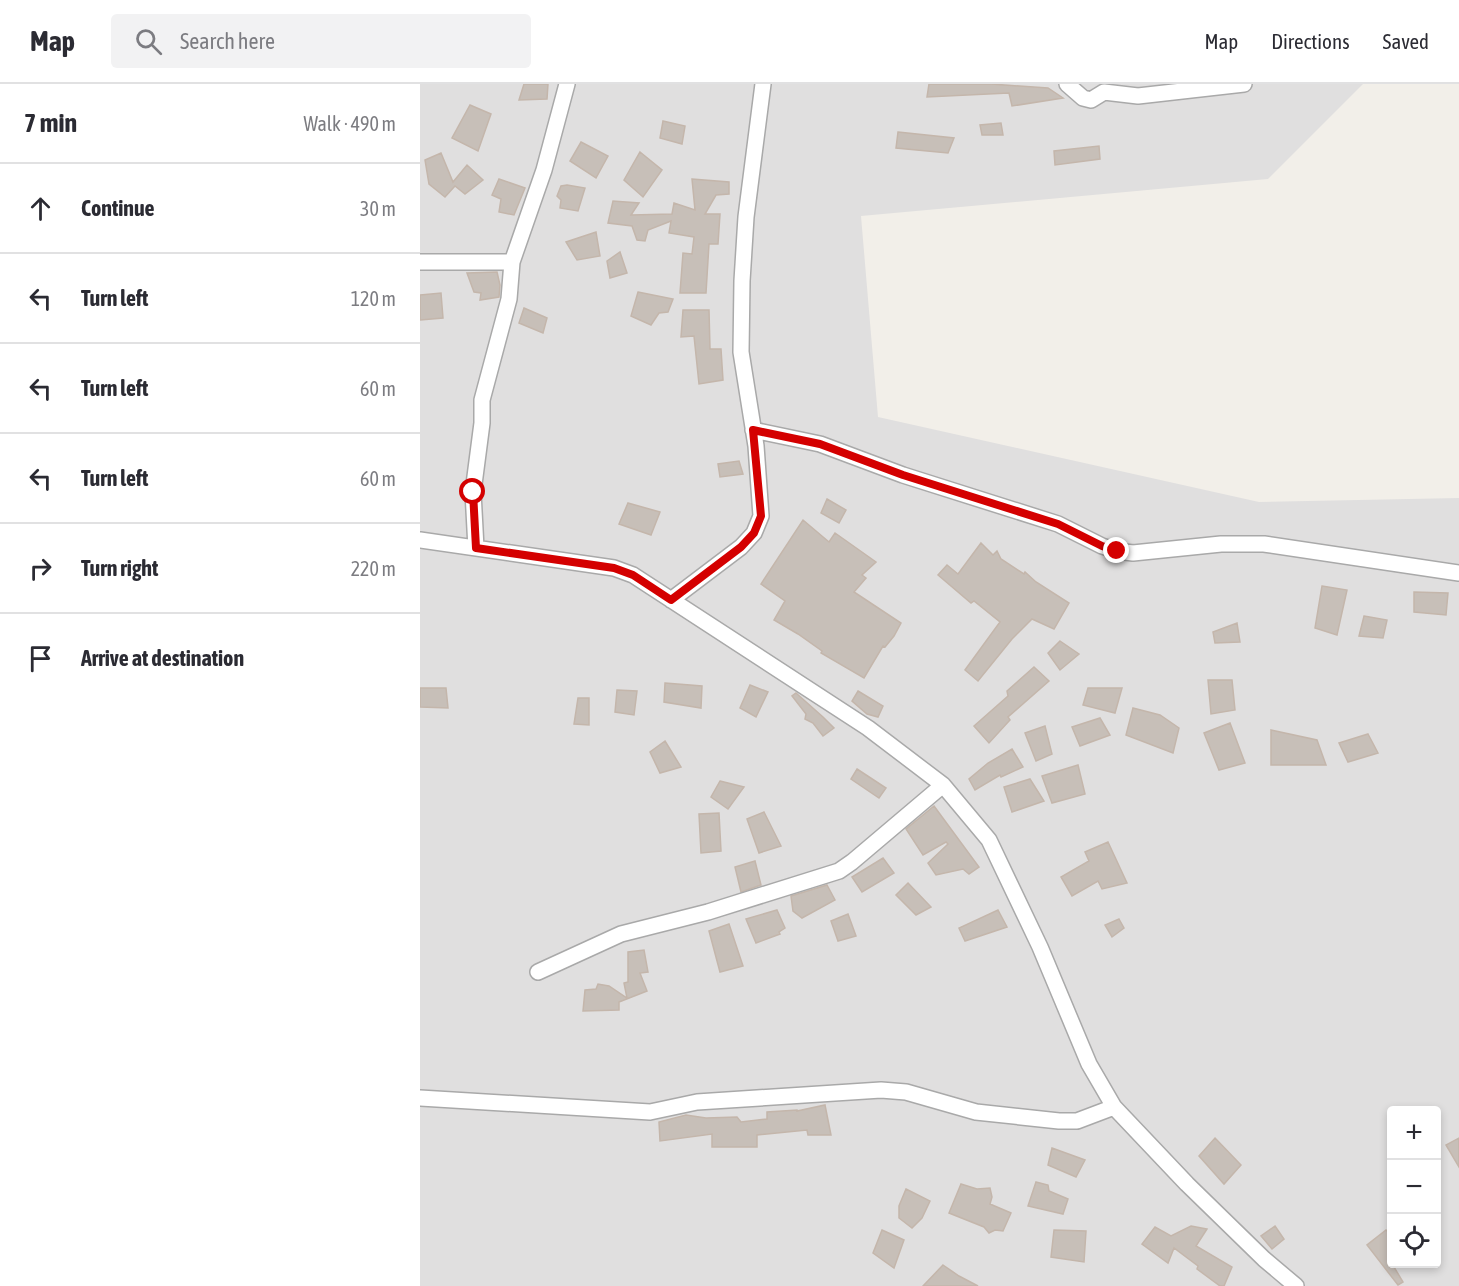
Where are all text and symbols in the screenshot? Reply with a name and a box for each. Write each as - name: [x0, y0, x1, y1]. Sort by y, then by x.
- search box: [111, 14, 531, 68]
- text: Map: [30, 25, 75, 57]
- icon: search: [132, 25, 165, 58]
- text: Search here: [180, 28, 275, 54]
- text: Map: [1204, 29, 1238, 53]
- text: Directions: [1271, 29, 1350, 53]
- text: Saved: [1383, 29, 1429, 53]
- text: 7 min: [24, 108, 77, 138]
- text: Walk · 490 m: [304, 112, 396, 135]
- icon: ahead: [24, 192, 57, 225]
- text: Continue: [81, 195, 155, 221]
- text: 30 m: [360, 197, 396, 220]
- icon: left: [24, 282, 57, 315]
- text: Turn left: [81, 285, 148, 311]
- text: 120 m: [351, 287, 396, 310]
- icon: left: [24, 372, 57, 405]
- text: Turn left: [81, 375, 148, 401]
- text: 60 m: [360, 377, 396, 400]
- icon: left: [24, 462, 57, 495]
- text: Turn left: [81, 465, 148, 491]
- text: 60 m: [360, 467, 396, 490]
- route start: [459, 478, 485, 504]
- route end: [1103, 537, 1129, 563]
- icon: right: [24, 552, 57, 585]
- text: Turn right: [81, 555, 158, 581]
- text: 220 m: [351, 557, 396, 580]
- icon: arrive: [24, 642, 57, 675]
- text: Arrive at destination: [81, 645, 244, 671]
- map controls: [1387, 1106, 1441, 1268]
- button: +: [1387, 1106, 1441, 1160]
- button: −: [1387, 1160, 1441, 1214]
- button: locate: [1387, 1214, 1441, 1268]

